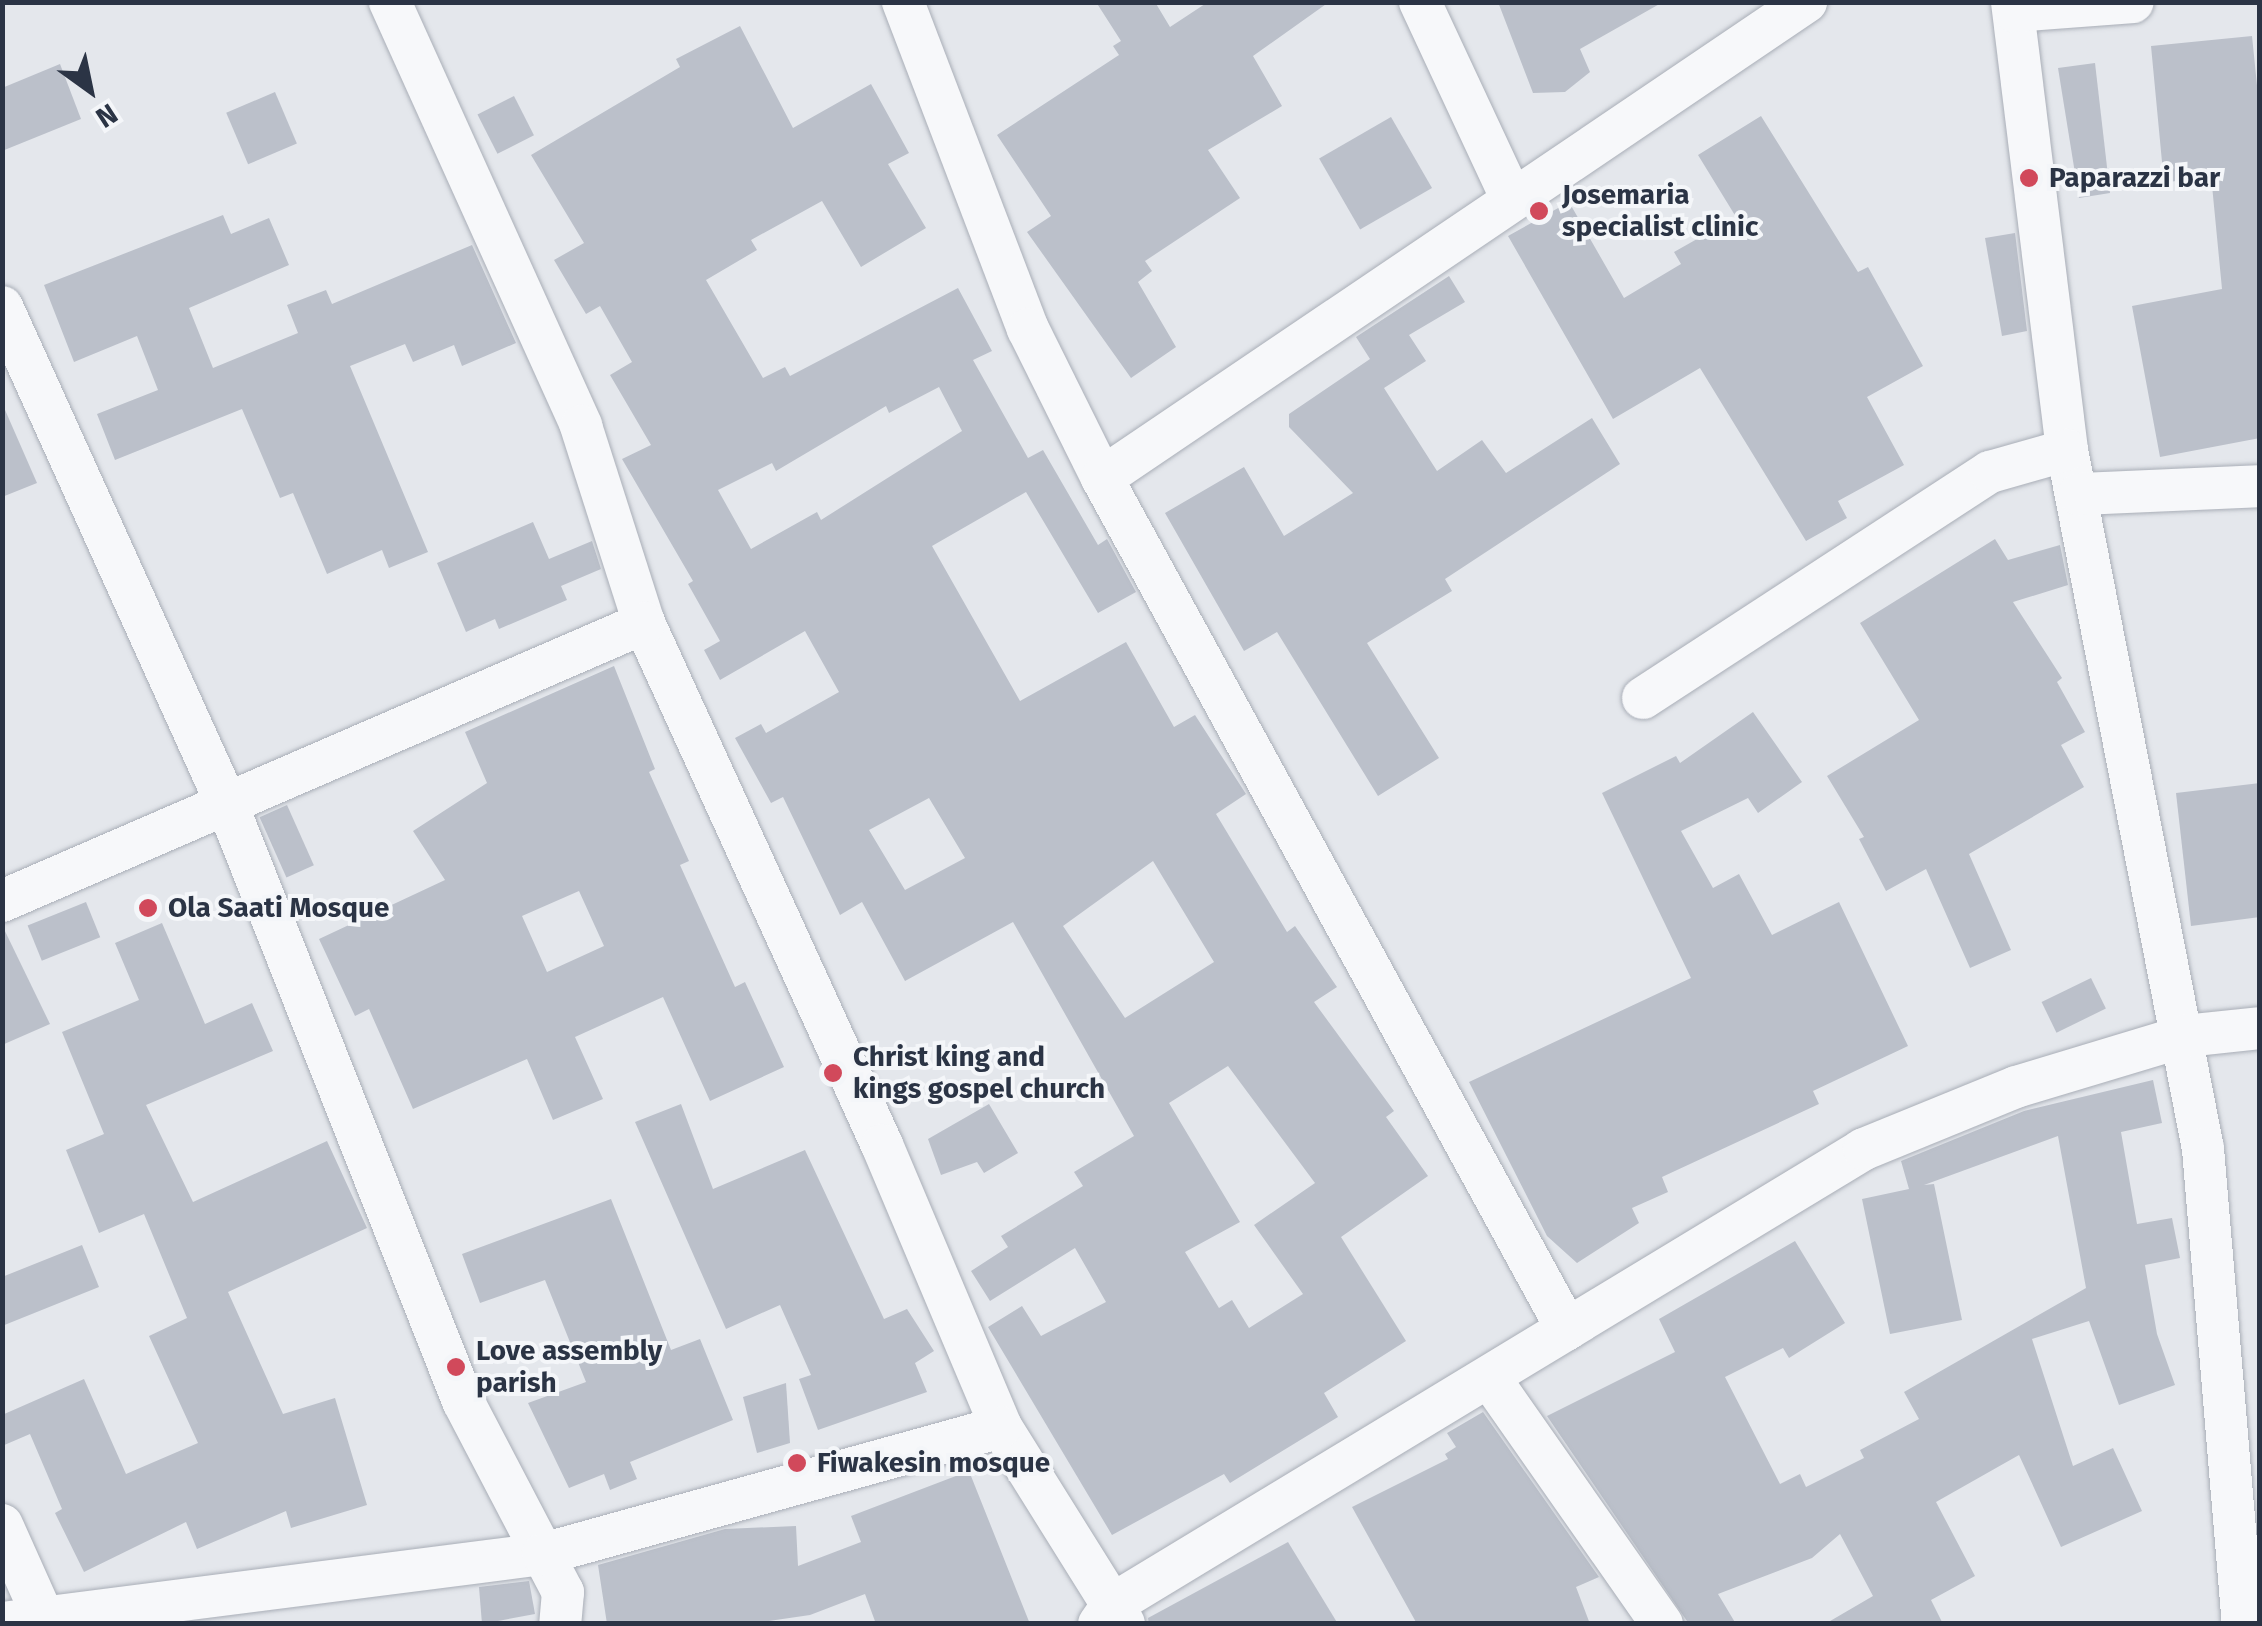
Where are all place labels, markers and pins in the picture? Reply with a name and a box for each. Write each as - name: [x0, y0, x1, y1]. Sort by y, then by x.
- place label: Paparazzi bar: [2049, 161, 2220, 195]
- marker: Paparazzi bar: [2018, 167, 2040, 189]
- place label: Josemaria specialist clinic: [1562, 178, 1758, 244]
- marker: Josemaria specialist clinic: [1526, 198, 1552, 224]
- place label: Ola Saati Mosque: [168, 891, 390, 925]
- marker: Ola Saati Mosque: [137, 897, 159, 919]
- place label: Christ king and kings gospel church: [853, 1040, 1105, 1106]
- marker: Christ king and kings gospel church: [822, 1062, 844, 1084]
- place label: Love assembly parish: [476, 1334, 662, 1400]
- marker: Love assembly parish: [445, 1356, 467, 1378]
- place label: Fiwakesin mosque: [817, 1446, 1050, 1480]
- marker: Fiwakesin mosque: [786, 1452, 808, 1474]

